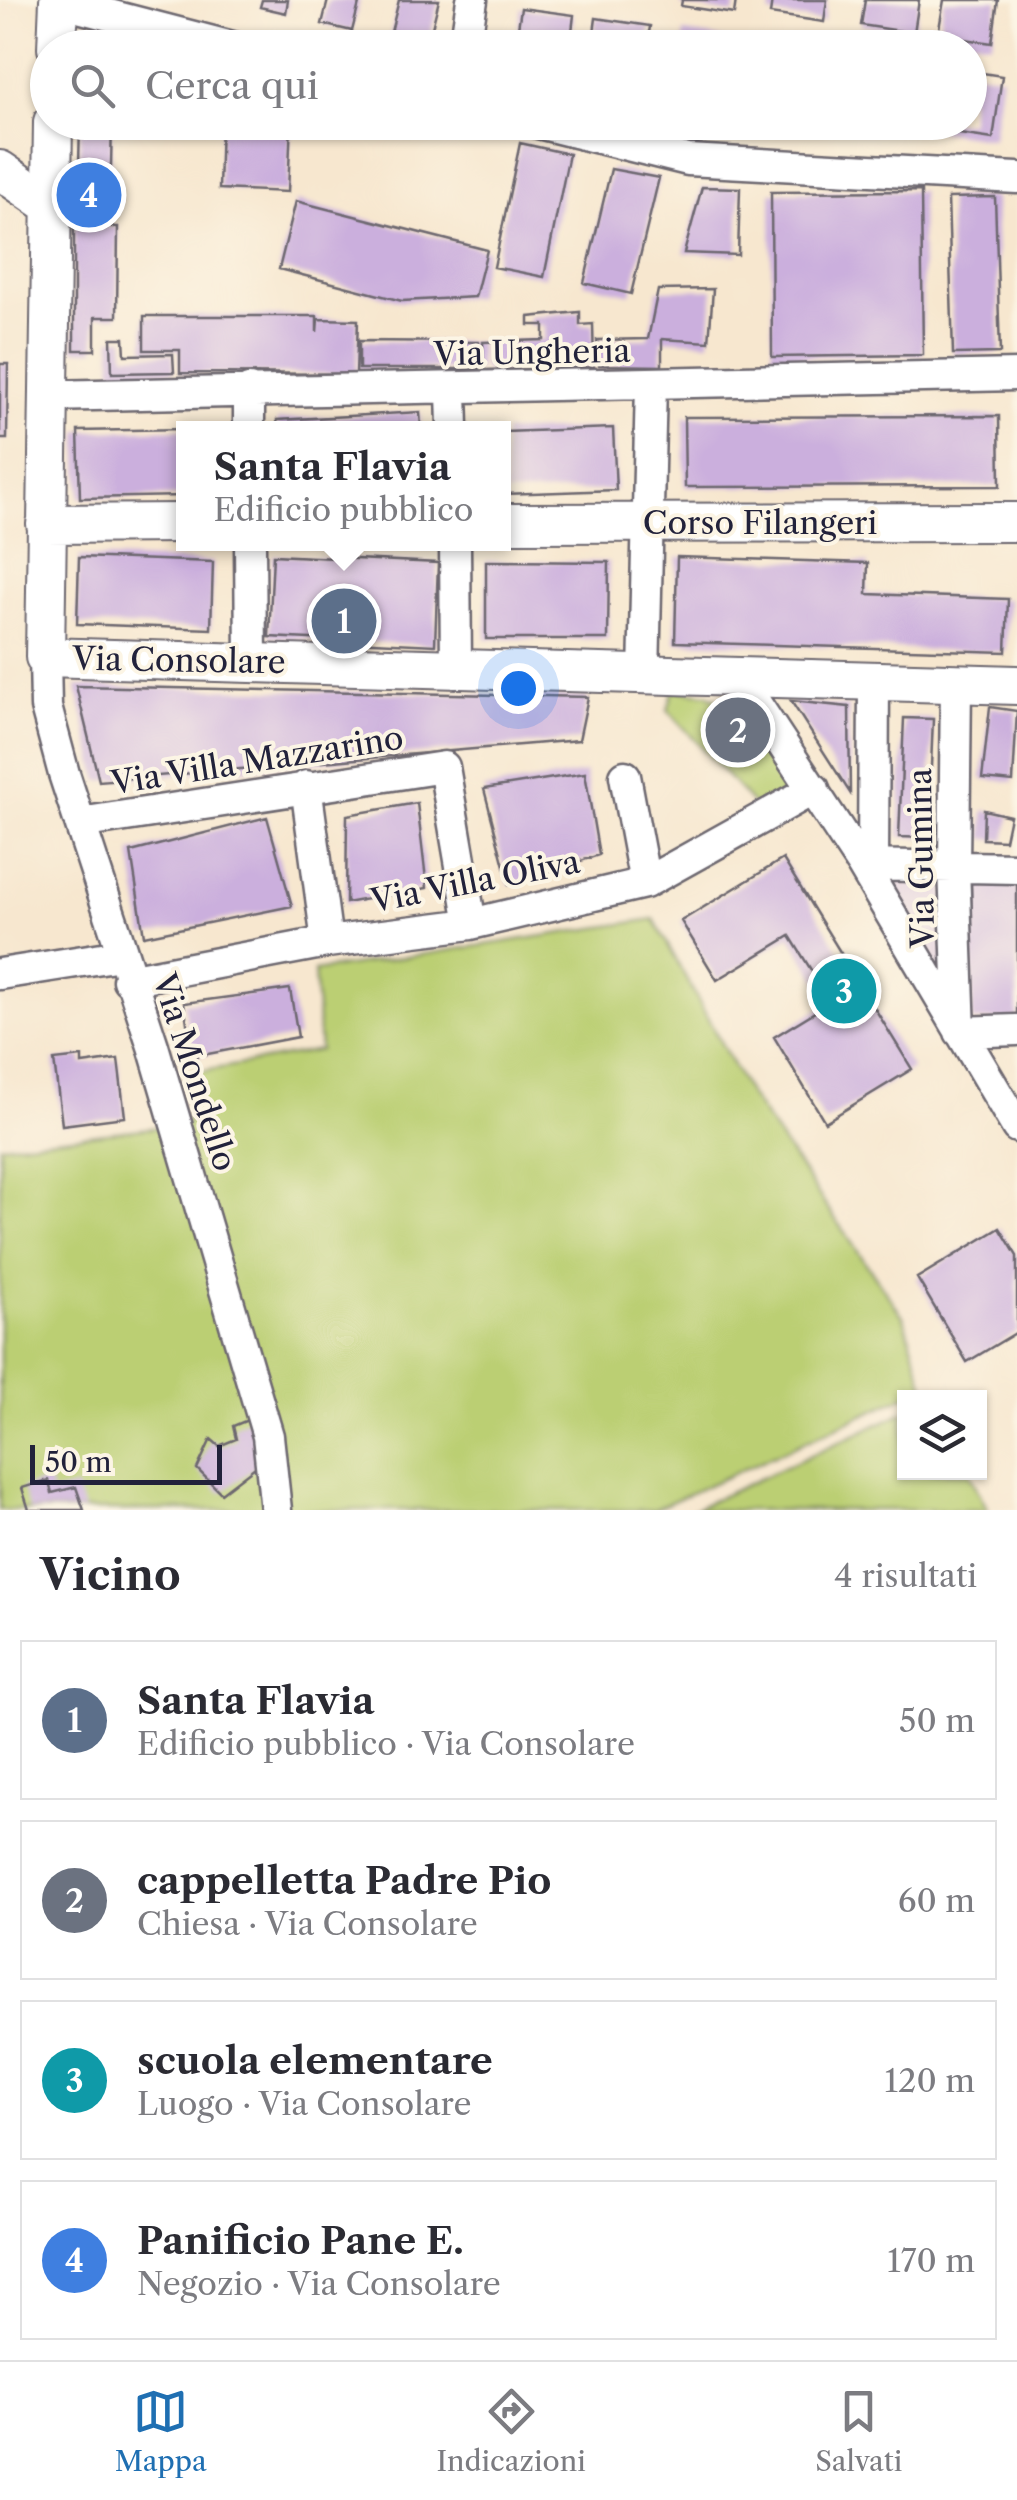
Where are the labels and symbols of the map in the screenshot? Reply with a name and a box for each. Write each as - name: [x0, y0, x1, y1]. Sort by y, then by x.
- pin: 4: [56, 158, 122, 232]
- street label: Via Ungheria: [432, 331, 631, 373]
- street label: Corso Filangeri: [643, 503, 878, 542]
- pin: 1: [312, 584, 376, 658]
- street label: Via Consolare: [71, 639, 286, 681]
- your location: [493, 663, 544, 714]
- pin: 2: [706, 692, 770, 768]
- street label: Via Villa Mazzarino: [107, 718, 406, 803]
- street label: Via Gumina: [900, 768, 942, 949]
- street label: Via Villa Oliva: [366, 842, 583, 921]
- pin: 3: [812, 954, 876, 1028]
- street label: Via Mondello: [144, 968, 245, 1176]
- scale bar: [30, 1440, 222, 1484]

